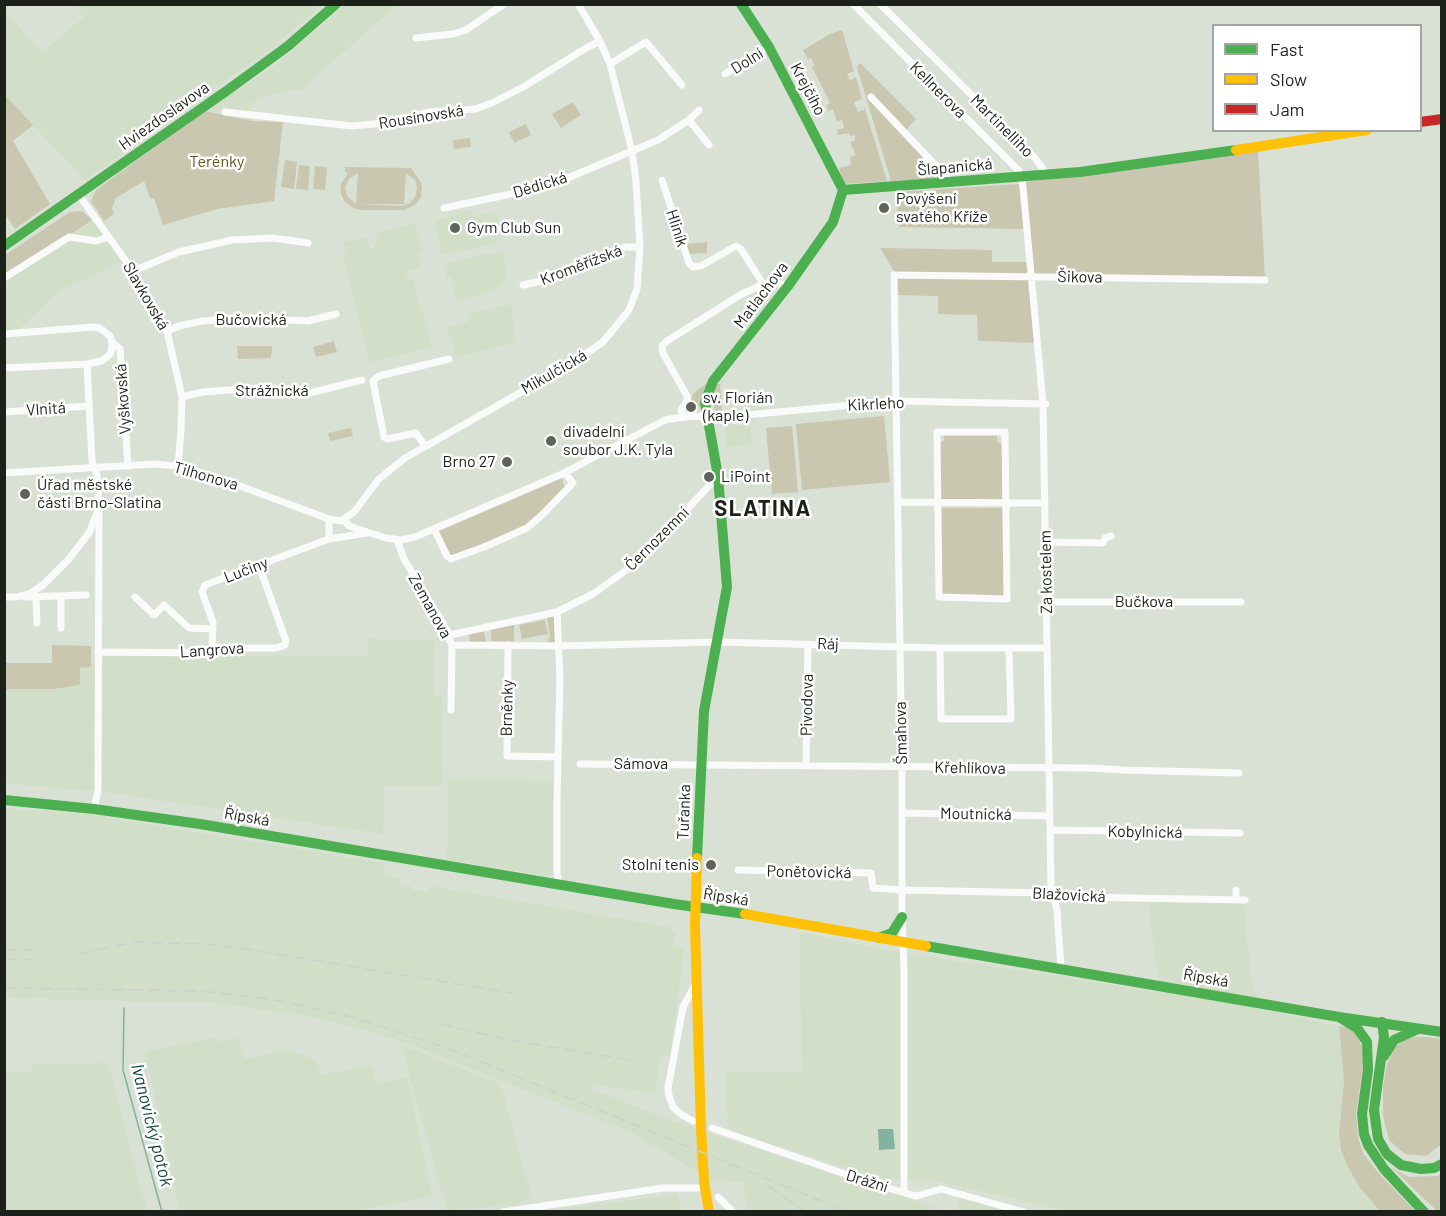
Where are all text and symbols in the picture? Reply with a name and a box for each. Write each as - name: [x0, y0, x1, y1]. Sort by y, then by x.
- legend: [1212, 24, 1422, 132]
- text: Fast: [1270, 38, 1304, 60]
- street label: Dolní: [727, 44, 767, 78]
- street label: Kellnerova: [906, 58, 970, 122]
- street label: Krejčího: [786, 59, 830, 119]
- text: Slow: [1270, 68, 1307, 90]
- street label: Hviezdoslavova: [115, 78, 213, 154]
- street label: Martinelliho: [966, 90, 1038, 162]
- text: Jam: [1270, 98, 1304, 120]
- street label: Rousínovská: [377, 101, 465, 133]
- park label: Terénky: [190, 152, 244, 172]
- street label: Šlapanická: [917, 154, 993, 180]
- street label: Dědická: [511, 168, 569, 202]
- place label: Povýšení svatého Kříže: [896, 189, 988, 227]
- marker: Povýšení svatého Kříže: [877, 201, 891, 215]
- street label: Hliník: [662, 207, 692, 249]
- place label: Gym Club Sun: [467, 218, 561, 238]
- marker: Gym Club Sun: [448, 221, 462, 235]
- street label: Kroměřížská: [537, 241, 625, 289]
- street label: Slavkovská: [119, 258, 173, 334]
- street label: Matlachova: [730, 258, 792, 332]
- street label: Šikova: [1057, 267, 1103, 287]
- street label: Bučovická: [215, 310, 287, 330]
- street label: Mikulčická: [518, 346, 590, 398]
- street label: Vyškovská: [111, 363, 135, 435]
- street label: Strážnická: [235, 381, 309, 401]
- place label: sv. Florián (kaple): [703, 388, 773, 426]
- street label: Kikrleho: [847, 393, 905, 415]
- street label: Vlnitá: [25, 398, 67, 420]
- marker: sv. Florián (kaple): [684, 400, 698, 414]
- place label: divadelní soubor J.K. Tyla: [563, 422, 673, 460]
- marker: divadelní soubor J.K. Tyla: [544, 434, 558, 448]
- place label: Brno 27: [443, 452, 495, 472]
- marker: Brno 27: [500, 455, 514, 469]
- street label: Tilhonova: [171, 458, 241, 494]
- place label: LiPoint: [721, 467, 771, 487]
- marker: LiPoint: [702, 470, 716, 484]
- place label: Úřad městské části Brno-Slatina: [37, 475, 161, 513]
- marker: Úřad městské části Brno-Slatina: [18, 487, 32, 501]
- district label: SLATINA: [714, 496, 812, 522]
- street label: Černozemní: [621, 503, 693, 575]
- street label: Za kostelem: [1036, 530, 1056, 614]
- street label: Lučiny: [221, 553, 271, 587]
- street label: Zemanova: [404, 570, 456, 642]
- street label: Bučkova: [1115, 592, 1173, 612]
- street label: Ráj: [817, 634, 839, 654]
- street label: Langrova: [179, 638, 245, 662]
- street label: Pivodova: [797, 674, 817, 736]
- street label: Brněnky: [497, 679, 517, 737]
- street label: Šmahova: [891, 701, 911, 765]
- street label: Sámova: [614, 754, 668, 774]
- street label: Křehlíkova: [934, 758, 1006, 778]
- street label: Tuřanka: [673, 784, 695, 840]
- street label: Řípská: [223, 804, 271, 830]
- street label: Moutnická: [940, 804, 1012, 824]
- street label: Kobylnická: [1107, 822, 1183, 842]
- place label: Stolní tenis: [622, 855, 699, 875]
- marker: Stolní tenis: [704, 858, 718, 872]
- street label: Ponětovická: [766, 862, 852, 882]
- street label: Blažovická: [1032, 883, 1106, 907]
- street label: Řípská: [702, 884, 750, 910]
- street label: Řípská: [1182, 965, 1230, 991]
- water label: Ivanovický potok: [126, 1061, 178, 1189]
- street label: Drážní: [844, 1166, 890, 1196]

